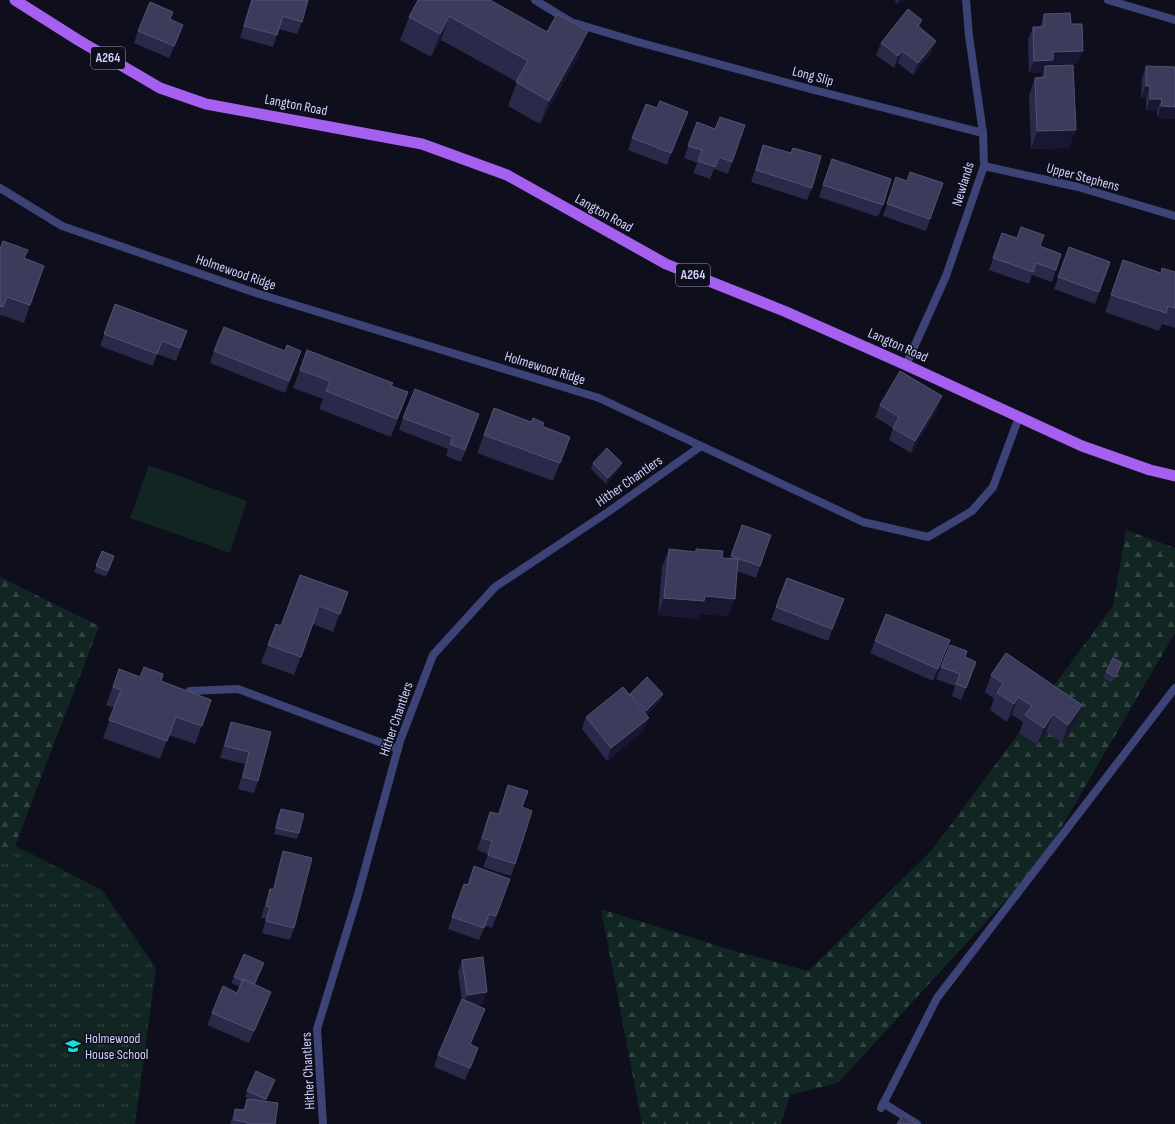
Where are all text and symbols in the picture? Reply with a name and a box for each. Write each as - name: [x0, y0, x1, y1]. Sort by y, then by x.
- road number: A264: [91, 47, 125, 69]
- street label: Long Slip: [791, 62, 836, 90]
- street label: Langton Road: [263, 91, 329, 119]
- street label: Upper Stephens: [1045, 159, 1121, 195]
- street label: Newlands: [948, 160, 978, 208]
- street label: Langton Road: [572, 190, 636, 236]
- street label: Holmewood Ridge: [194, 250, 278, 294]
- road number: A264: [676, 264, 710, 286]
- street label: Langton Road: [865, 324, 931, 366]
- street label: Holmewood Ridge: [503, 348, 587, 388]
- street label: Hither Chantlers: [592, 452, 666, 510]
- street label: Hither Chantlers: [375, 680, 417, 758]
- place label: Holmewood House School: [85, 1030, 148, 1063]
- street label: Hither Chantlers: [297, 1032, 319, 1110]
- school or university icon: Holmewood House School: [64, 1037, 82, 1055]

